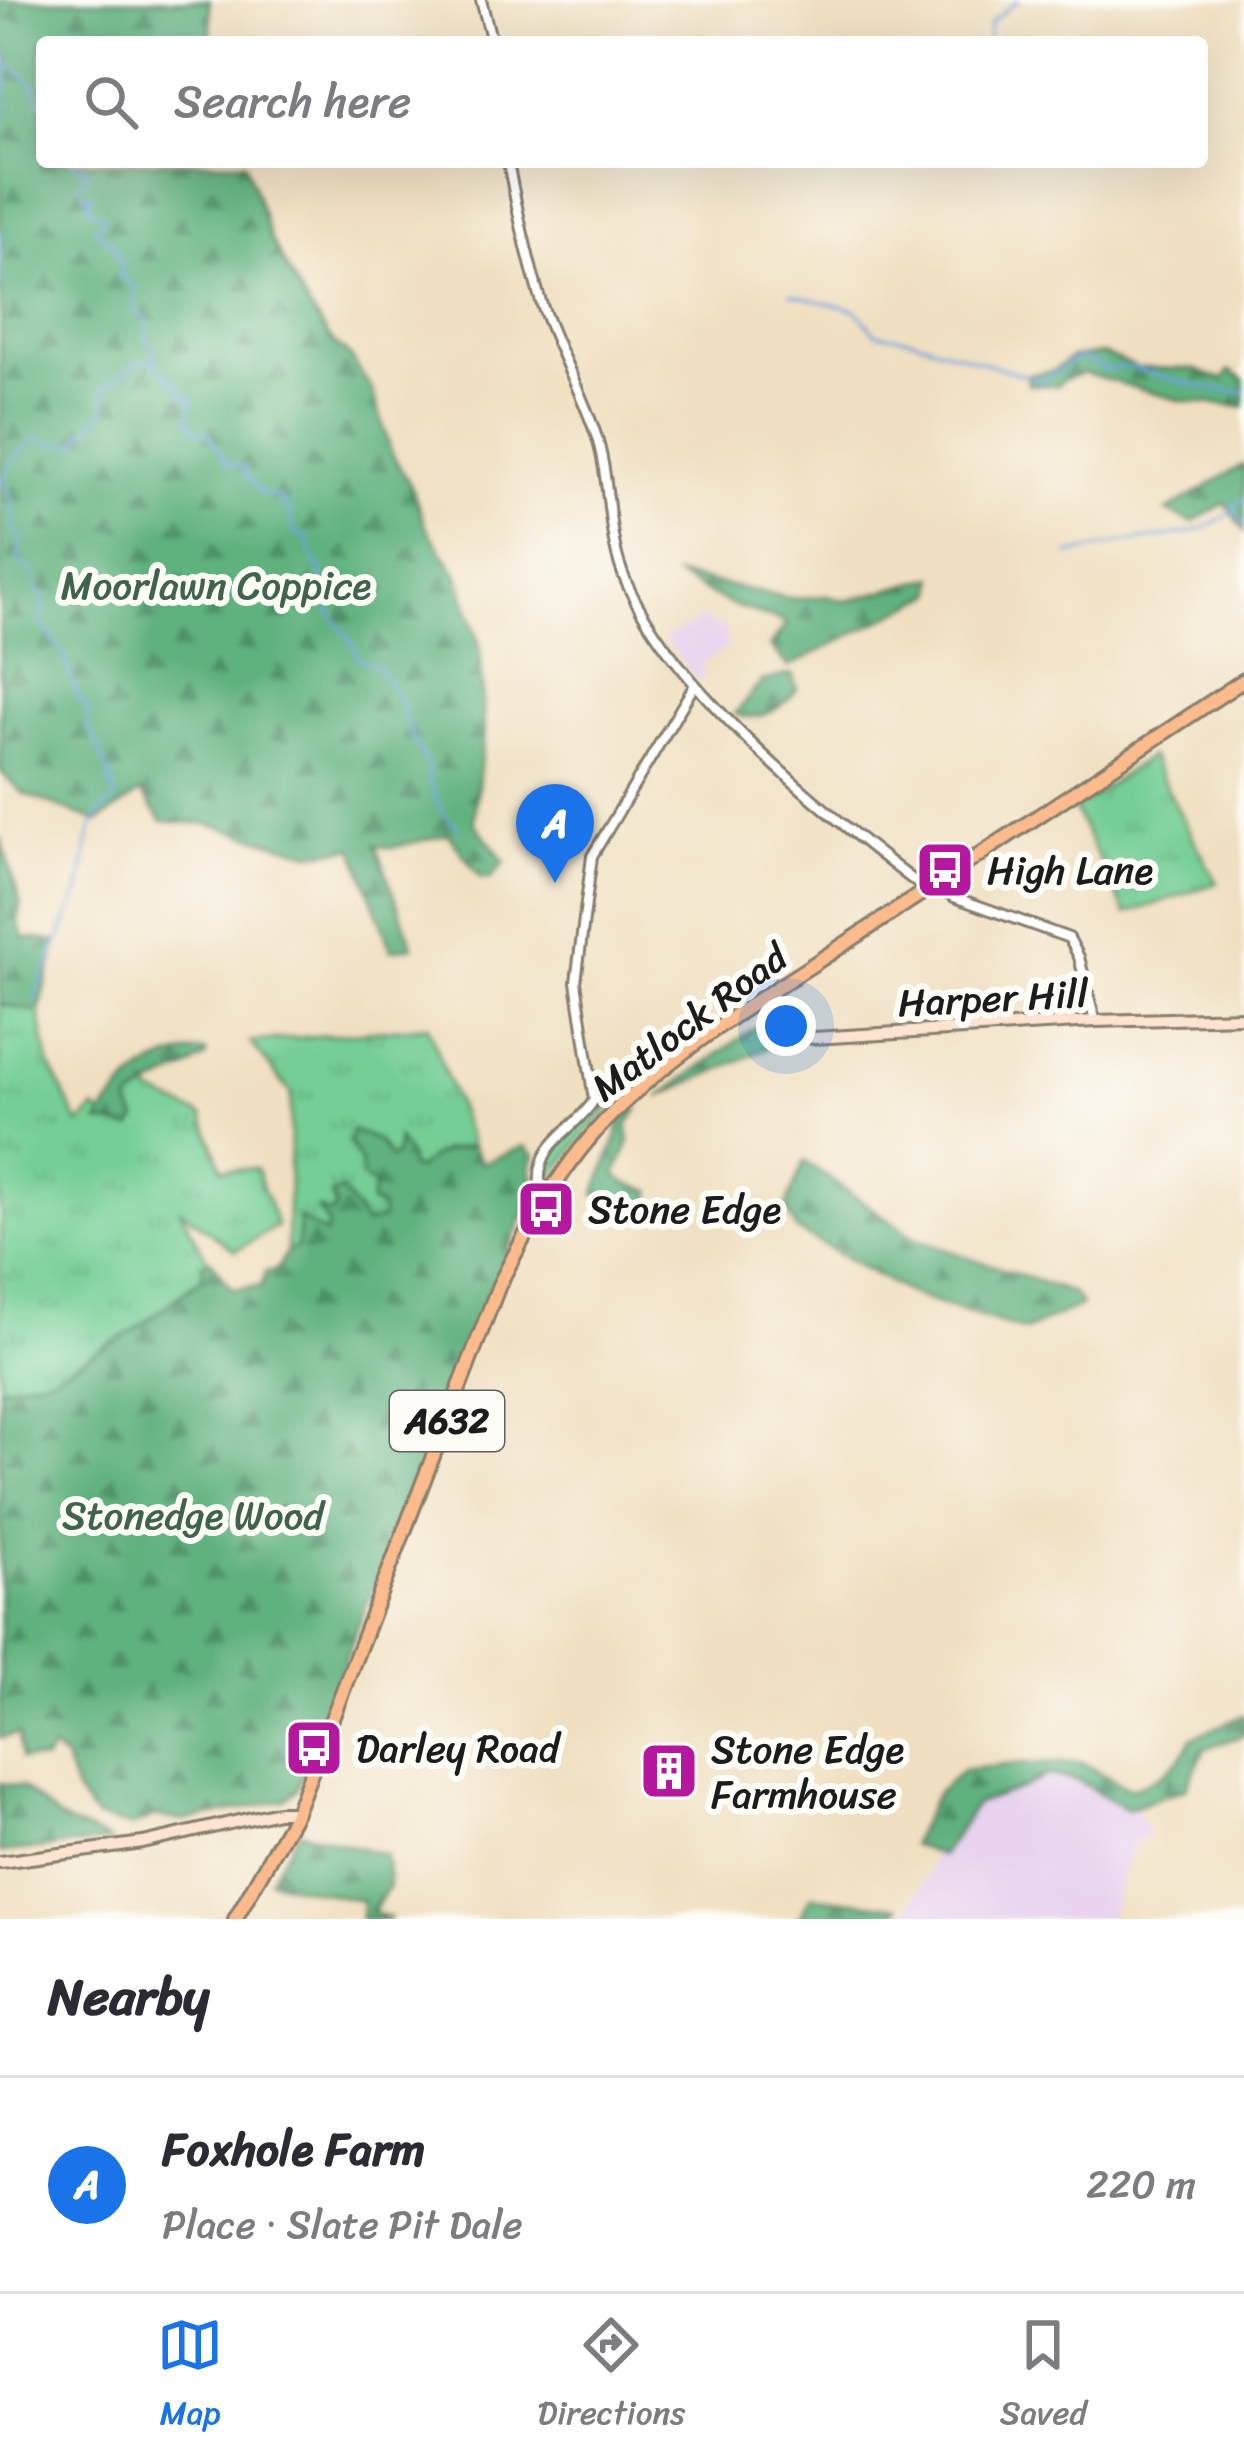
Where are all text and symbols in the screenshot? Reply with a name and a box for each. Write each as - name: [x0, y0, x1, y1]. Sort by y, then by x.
- search box: [36, 36, 1208, 168]
- text: Search here: [174, 62, 411, 142]
- icon: search: [78, 69, 144, 135]
- park label: Moorlawn Coppice: [61, 551, 371, 620]
- pin: A: [516, 784, 594, 883]
- place label: High Lane: [987, 836, 1153, 905]
- bus stop icon: High Lane: [914, 839, 976, 901]
- street label: Matlock Road: [575, 923, 805, 1120]
- street label: Harper Hill: [896, 959, 1091, 1037]
- your location: [756, 996, 816, 1056]
- place label: Stone Edge: [588, 1175, 781, 1244]
- bus stop icon: Stone Edge: [515, 1178, 577, 1240]
- road number: A632: [390, 1391, 504, 1451]
- park label: Stonedge Wood: [62, 1481, 326, 1550]
- place label: Darley Road: [356, 1714, 562, 1783]
- place label: Stone Edge Farmhouse: [711, 1715, 904, 1829]
- bus stop icon: Darley Road: [283, 1717, 345, 1779]
- building icon: Stone Edge Farmhouse: [638, 1740, 700, 1802]
- text: Nearby: [48, 1952, 209, 2042]
- text: Foxhole Farm: [162, 2110, 425, 2190]
- text: A: [74, 2150, 100, 2219]
- text: 220 m: [1086, 2150, 1196, 2219]
- text: Place · Slate Pit Dale: [162, 2190, 523, 2259]
- tab: Map: [157, 2312, 223, 2442]
- tab: Directions: [538, 2312, 685, 2442]
- tab: Saved: [1000, 2312, 1087, 2442]

